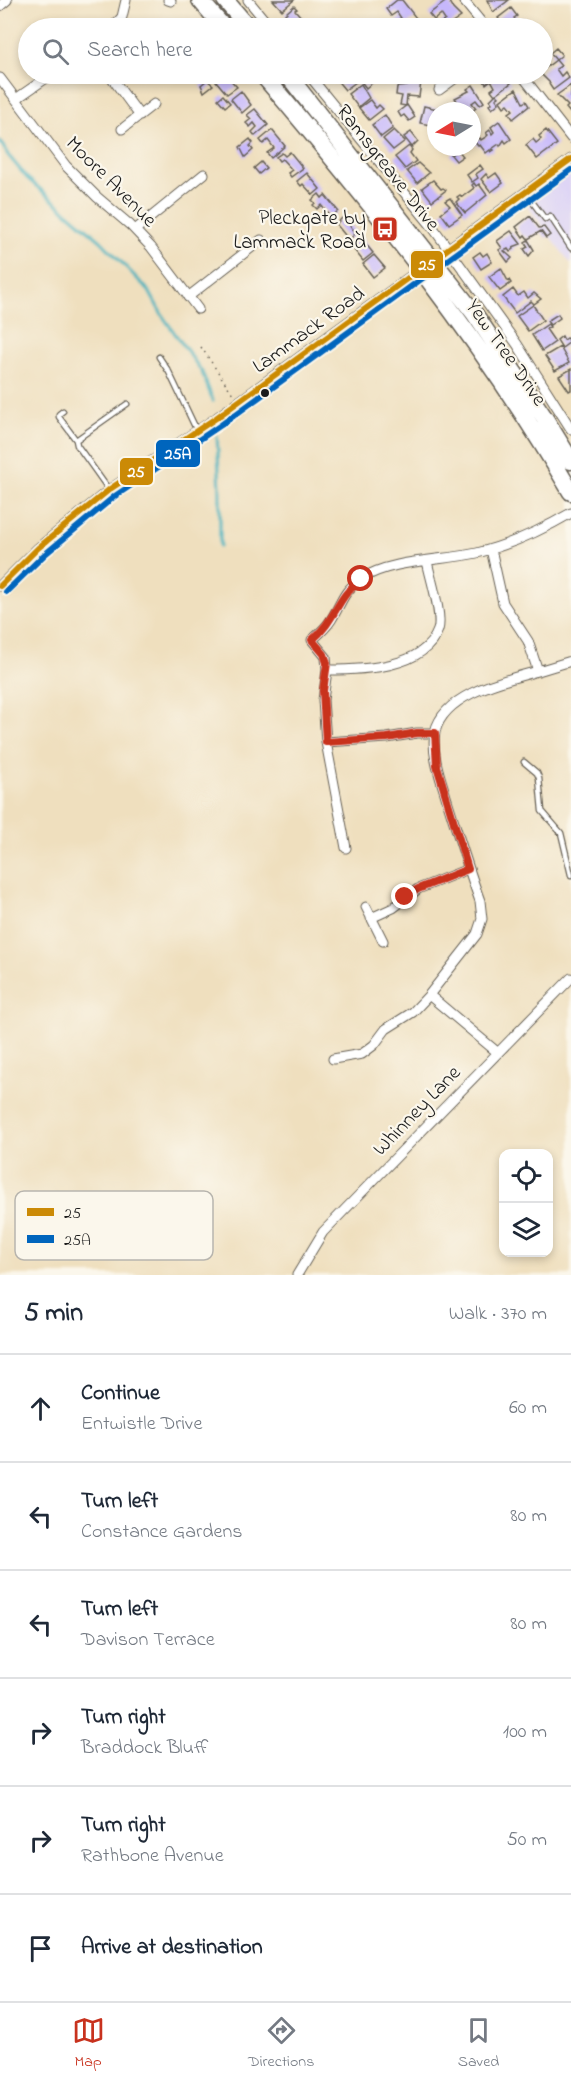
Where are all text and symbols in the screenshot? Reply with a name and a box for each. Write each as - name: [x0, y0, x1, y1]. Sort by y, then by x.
- search box: [18, 18, 553, 84]
- icon: search: [39, 35, 72, 68]
- text: Search here: [87, 35, 192, 67]
- street label: Ramsgreave Drive: [327, 98, 447, 240]
- north arrow: [427, 102, 481, 156]
- street label: Moore Avenue: [58, 130, 164, 235]
- place label: Pleckgate by Lammack Road: [234, 204, 366, 258]
- bus stop icon: Pleckgate by Lammack Road: [370, 214, 400, 244]
- line badge: 25: [410, 250, 444, 279]
- text: 25: [417, 254, 436, 278]
- street label: Lammack Road: [247, 279, 372, 382]
- street label: Yew Tree Drive: [457, 294, 554, 413]
- unlabelled marker: [259, 387, 271, 399]
- line badge: 25A: [155, 439, 201, 468]
- text: 25A: [164, 443, 192, 467]
- line badge: 25: [119, 457, 154, 486]
- text: 25: [126, 461, 145, 485]
- route start: [347, 565, 373, 591]
- route end: [391, 883, 417, 909]
- street label: Whinney Lane: [366, 1059, 470, 1165]
- map controls: [499, 1149, 553, 1257]
- button: locate: [499, 1149, 553, 1203]
- legend: [15, 1191, 213, 1260]
- text: 25: [64, 1202, 81, 1226]
- button: layers: [499, 1203, 553, 1257]
- text: 25A: [64, 1229, 91, 1253]
- text: 5 min: [24, 1295, 83, 1333]
- text: Walk · 370 m: [449, 1300, 547, 1329]
- text: Continue: [81, 1378, 160, 1410]
- icon: ahead: [24, 1392, 57, 1425]
- text: 60 m: [509, 1394, 547, 1423]
- text: Entwistle Drive: [81, 1410, 202, 1439]
- text: Turn left: [81, 1486, 158, 1518]
- icon: left: [24, 1500, 57, 1533]
- text: 80 m: [510, 1502, 547, 1531]
- text: Constance Gardens: [81, 1518, 242, 1547]
- text: Turn left: [81, 1594, 158, 1626]
- icon: left: [24, 1608, 57, 1641]
- text: 80 m: [510, 1610, 547, 1639]
- text: Davison Terrace: [81, 1626, 215, 1655]
- text: Turn right: [81, 1702, 166, 1734]
- icon: right: [24, 1716, 57, 1749]
- text: 100 m: [503, 1718, 547, 1747]
- text: Braddock Bluff: [81, 1734, 208, 1763]
- text: Turn right: [81, 1810, 166, 1842]
- icon: right: [24, 1824, 57, 1857]
- text: 50 m: [506, 1826, 547, 1855]
- text: Rathbone Avenue: [81, 1842, 224, 1871]
- icon: arrive: [24, 1932, 57, 1965]
- text: Arrive at destination: [81, 1932, 263, 1964]
- tab: Map: [72, 2014, 105, 2074]
- tab: Directions: [248, 2014, 314, 2074]
- tab: Saved: [458, 2014, 499, 2074]

